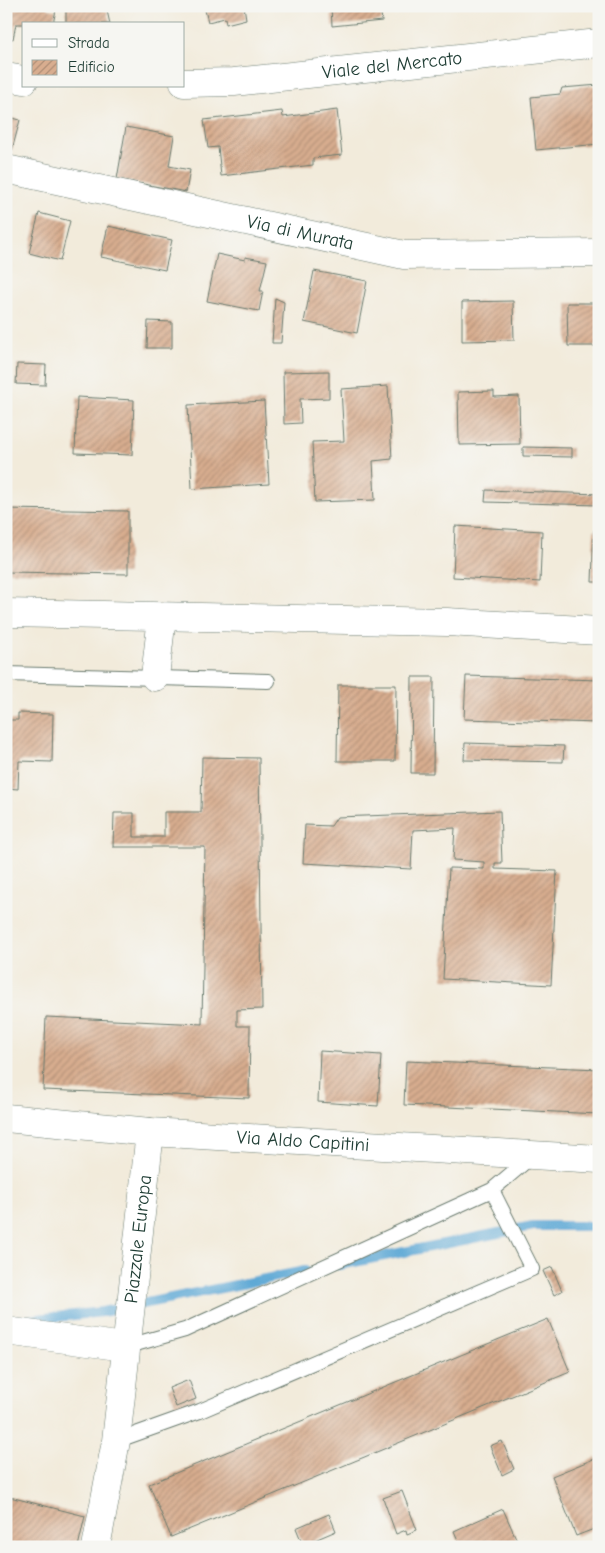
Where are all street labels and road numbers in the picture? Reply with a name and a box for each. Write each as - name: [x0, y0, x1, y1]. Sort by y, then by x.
- street label: Viale del Mercato: [321, 47, 463, 84]
- street label: Via di Murata: [245, 210, 356, 255]
- street label: Via Aldo Capitini: [236, 1126, 370, 1156]
- street label: Piazzale Europa: [120, 1174, 156, 1304]

